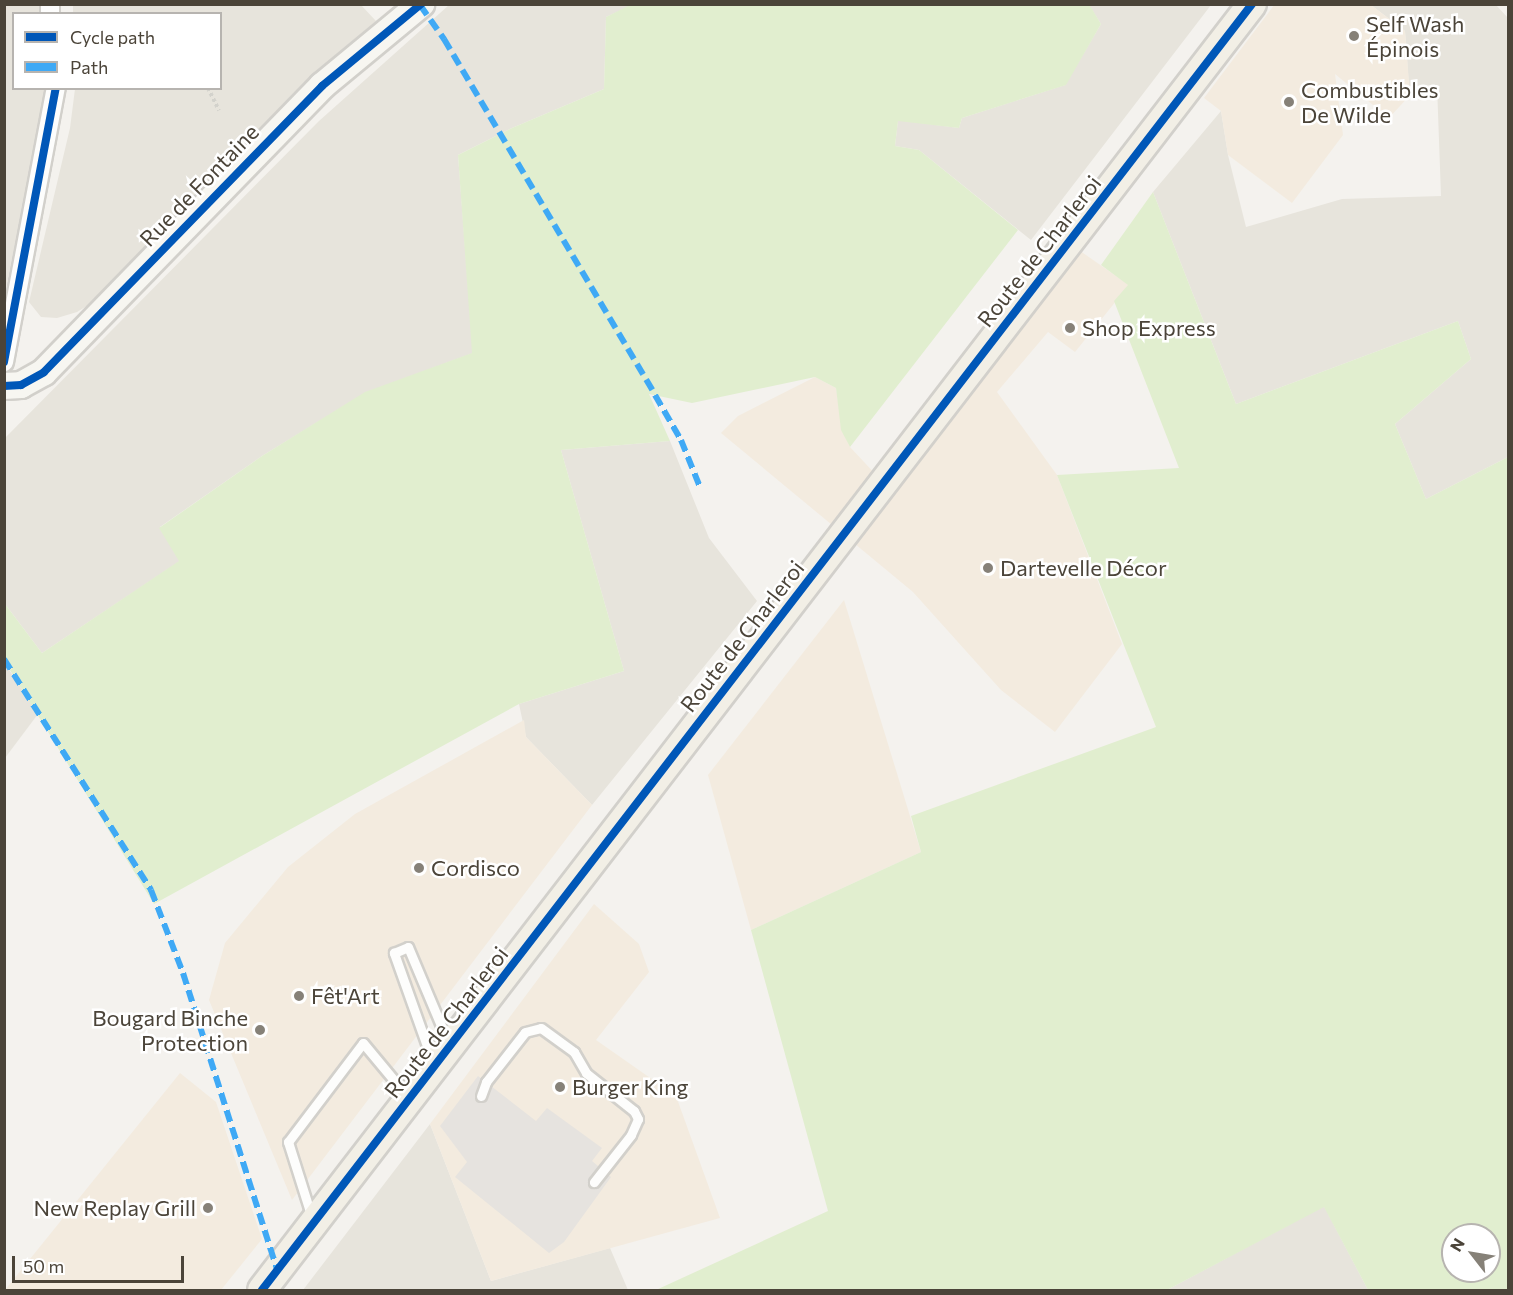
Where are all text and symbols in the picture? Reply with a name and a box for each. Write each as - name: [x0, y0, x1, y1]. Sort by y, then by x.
- place label: Self Wash Épinois: [1366, 10, 1464, 62]
- legend: [12, 12, 222, 90]
- text: Cycle path: [70, 26, 155, 48]
- marker: Self Wash Épinois: [1347, 29, 1361, 43]
- text: Path: [70, 56, 108, 78]
- place label: Combustibles De Wilde: [1301, 76, 1439, 128]
- marker: Combustibles De Wilde: [1282, 95, 1296, 109]
- street label: Rue de Fontaine: [134, 118, 264, 252]
- street label: Route de Charleroi: [972, 170, 1106, 332]
- place label: Shop Express: [1082, 315, 1216, 341]
- marker: Shop Express: [1063, 321, 1077, 335]
- street label: Route de Charleroi: [675, 555, 809, 717]
- place label: Dartevelle Décor: [1000, 555, 1167, 581]
- marker: Dartevelle Décor: [981, 561, 995, 575]
- place label: Cordisco: [431, 855, 520, 881]
- marker: Cordisco: [412, 861, 426, 875]
- street label: Route de Charleroi: [379, 941, 513, 1103]
- place label: Fêt'Art: [311, 983, 380, 1009]
- marker: Fêt'Art: [292, 989, 306, 1003]
- place label: Bougard Binche Protection: [92, 1004, 248, 1056]
- marker: Bougard Binche Protection: [253, 1023, 267, 1037]
- place label: Burger King: [572, 1074, 689, 1100]
- marker: Burger King: [553, 1080, 567, 1094]
- place label: New Replay Grill: [33, 1195, 196, 1221]
- marker: New Replay Grill: [201, 1201, 215, 1215]
- north arrow: [1441, 1223, 1501, 1283]
- text: N: [1446, 1234, 1468, 1255]
- scale bar: [15, 1244, 188, 1282]
- text: 50 m: [23, 1255, 64, 1277]

